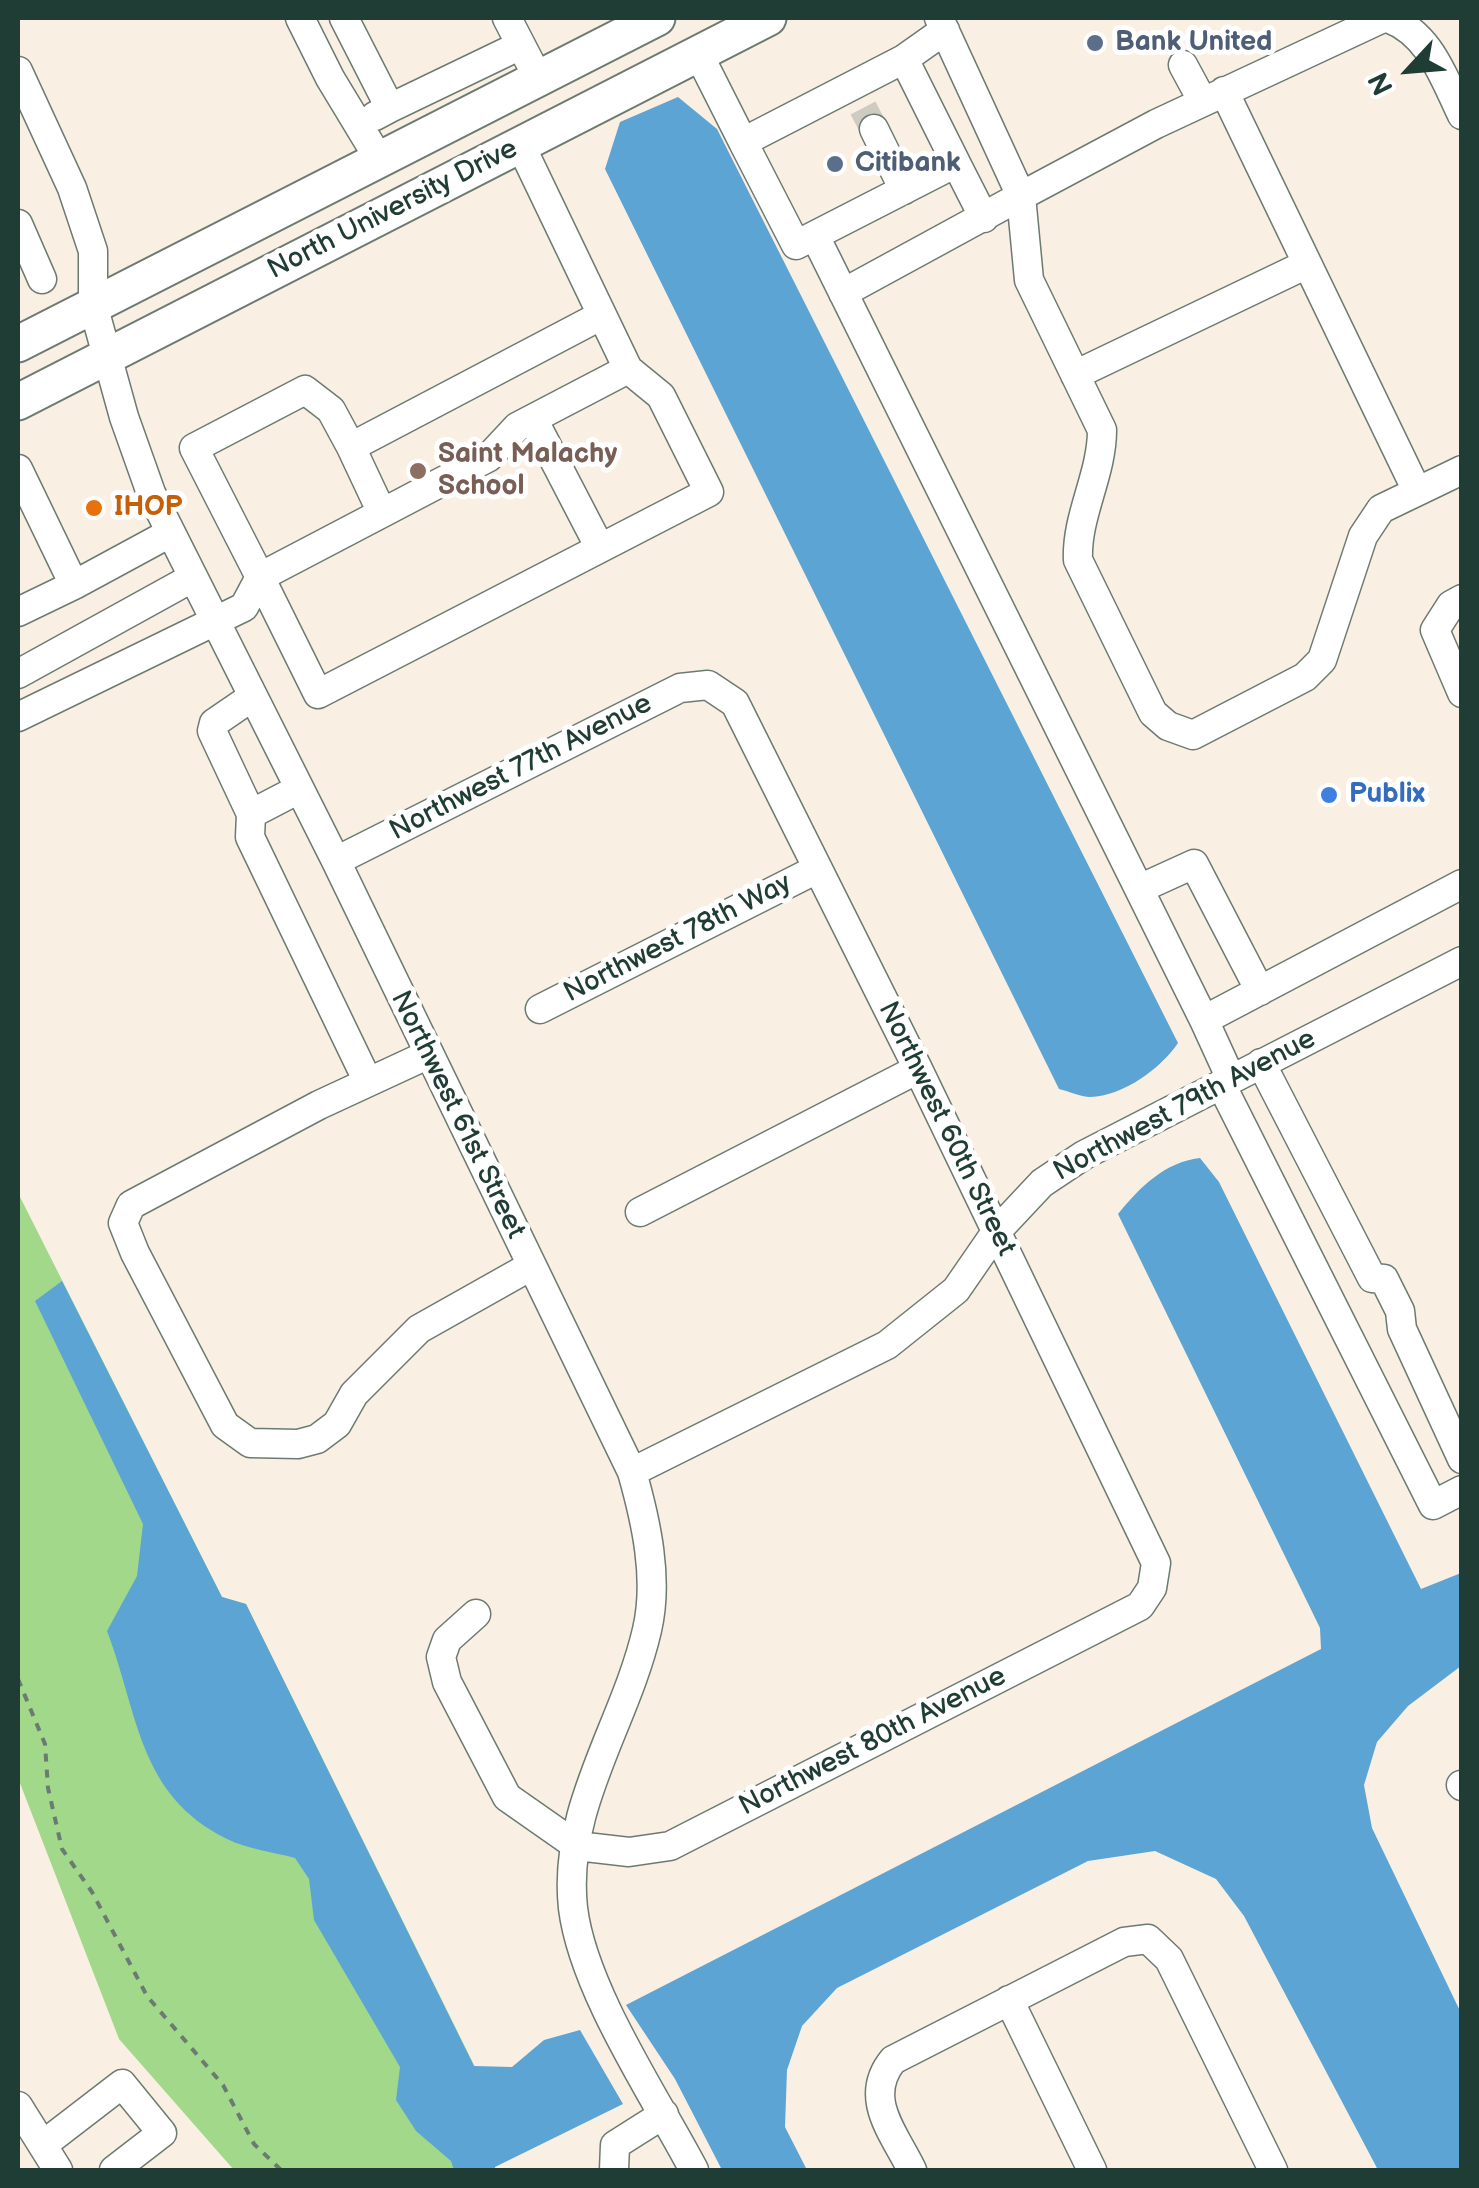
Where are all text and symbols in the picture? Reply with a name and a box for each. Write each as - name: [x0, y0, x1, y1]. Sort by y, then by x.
- north arrow: [1359, 20, 1459, 120]
- place label: Bank United: [1115, 26, 1272, 60]
- marker: Bank United: [1084, 32, 1106, 54]
- text: N: [1362, 67, 1401, 100]
- street label: North University Drive: [263, 132, 523, 288]
- place label: Citibank: [855, 147, 961, 181]
- marker: Citibank: [824, 153, 846, 175]
- place label: Saint Malachy School: [438, 438, 617, 504]
- marker: Saint Malachy School: [407, 460, 429, 482]
- place label: IHOP: [114, 491, 182, 525]
- marker: IHOP: [83, 497, 105, 519]
- street label: Northwest 77th Avenue: [384, 687, 658, 849]
- place label: Publix: [1349, 778, 1425, 812]
- marker: Publix: [1318, 784, 1340, 806]
- street label: Northwest 78th Way: [559, 867, 797, 1011]
- street label: Northwest 61st Street: [382, 986, 532, 1244]
- street label: Northwest 60th Street: [870, 996, 1022, 1262]
- street label: Northwest 79th Avenue: [1048, 1023, 1322, 1189]
- street label: Northwest 80th Avenue: [734, 1660, 1012, 1824]

